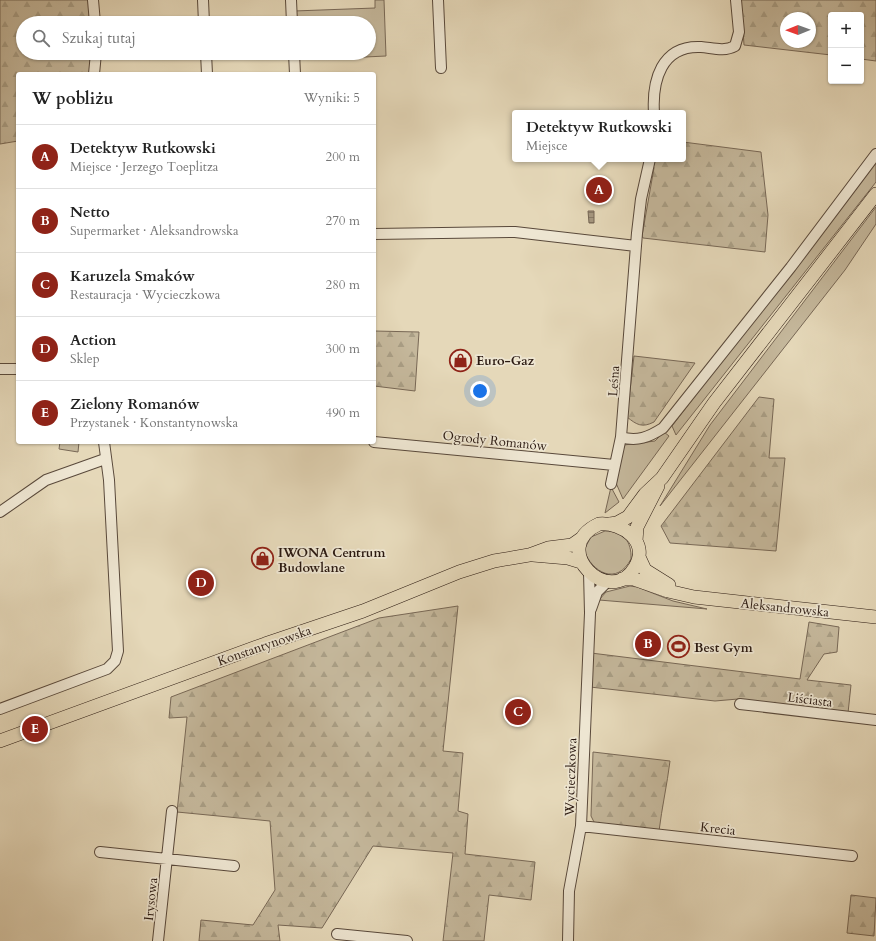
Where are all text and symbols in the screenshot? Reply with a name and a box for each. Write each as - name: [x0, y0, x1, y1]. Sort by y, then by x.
- north arrow: [780, 12, 816, 48]
- map controls: [828, 12, 864, 84]
- button: +: [828, 12, 864, 48]
- search box: [16, 16, 376, 60]
- icon: search: [30, 27, 52, 49]
- text: Szukaj tutaj: [62, 28, 136, 48]
- button: −: [828, 48, 864, 84]
- text: W pobliżu: [32, 87, 113, 110]
- text: Wyniki: 5: [304, 89, 360, 107]
- popup: [512, 110, 686, 162]
- text: Detektyw Rutkowski: [526, 117, 672, 137]
- text: Miejsce: [526, 137, 568, 155]
- text: Detektyw Rutkowski: [70, 138, 216, 158]
- text: A: [40, 148, 50, 166]
- text: 200 m: [326, 148, 360, 166]
- text: Miejsce · Jerzego Toeplitza: [70, 158, 218, 176]
- pin: A: [586, 175, 612, 205]
- text: Netto: [70, 202, 110, 222]
- text: B: [40, 212, 50, 230]
- text: 270 m: [326, 212, 360, 230]
- text: Supermarket · Aleksandrowska: [70, 222, 239, 240]
- text: Karuzela Smaków: [70, 266, 195, 286]
- text: C: [40, 276, 50, 294]
- text: 280 m: [326, 276, 360, 294]
- text: Restauracja · Wycieczkowa: [70, 286, 220, 304]
- text: Action: [70, 330, 116, 350]
- text: D: [39, 340, 51, 358]
- text: 300 m: [326, 340, 360, 358]
- shop icon: Euro-Gaz: [447, 347, 473, 373]
- text: Sklep: [70, 350, 100, 368]
- place label: Euro-Gaz: [476, 352, 535, 370]
- street label: Leśna: [604, 365, 624, 397]
- your location: [470, 381, 490, 401]
- text: Zielony Romanów: [70, 394, 200, 414]
- text: E: [41, 404, 49, 422]
- text: 490 m: [326, 404, 360, 422]
- text: Przystanek · Konstantynowska: [70, 414, 238, 432]
- street label: Ogrody Romanów: [442, 427, 549, 455]
- place label: IWONA Centrum Budowlane: [278, 544, 385, 577]
- shop icon: IWONA Centrum Budowlane: [250, 546, 276, 572]
- pin: D: [188, 568, 214, 598]
- street label: Aleksandrowska: [740, 594, 830, 622]
- street label: Konstantynowska: [215, 621, 314, 670]
- pin: B: [635, 629, 661, 659]
- sports icon: Best Gym: [666, 634, 692, 660]
- place label: Best Gym: [694, 639, 753, 657]
- street label: Liściasta: [786, 688, 834, 712]
- pin: C: [505, 697, 531, 727]
- pin: E: [22, 714, 48, 744]
- street label: Wycieczkowa: [561, 737, 581, 818]
- street label: Krecia: [699, 818, 737, 840]
- street label: Irysowa: [140, 876, 162, 922]

